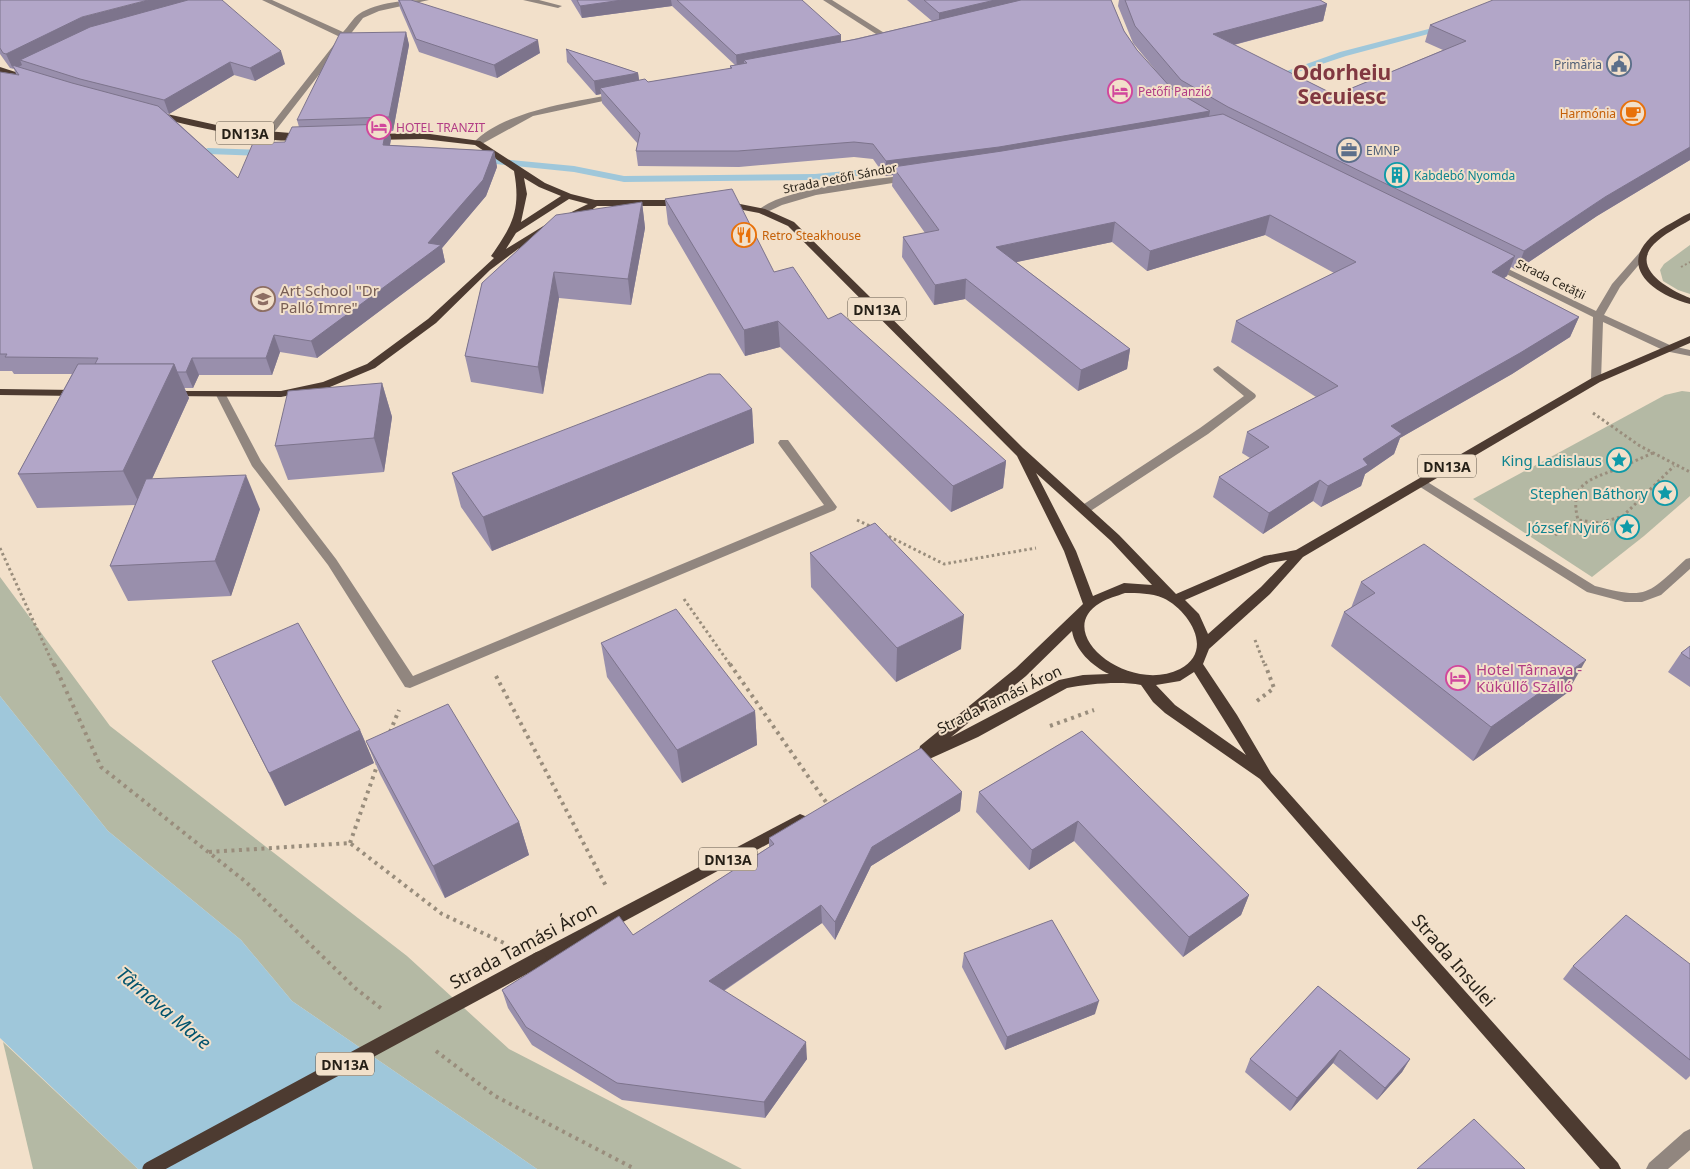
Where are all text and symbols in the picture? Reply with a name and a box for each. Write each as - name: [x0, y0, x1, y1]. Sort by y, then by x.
- public building icon: Primăria: [1606, 51, 1632, 77]
- place label: Primăria: [1554, 56, 1602, 73]
- district label: Odorheiu Secuiesc: [1293, 58, 1391, 110]
- hotel icon: Petőfi Panzió: [1107, 78, 1133, 104]
- place label: Petőfi Panzió: [1138, 83, 1211, 100]
- cafe icon: Harmónia: [1620, 100, 1646, 126]
- place label: Harmónia: [1560, 105, 1616, 122]
- hotel icon: HOTEL TRANZIT: [366, 114, 392, 140]
- place label: HOTEL TRANZIT: [396, 119, 486, 136]
- road number: DN13A: [216, 122, 274, 144]
- office icon: EMNP: [1336, 137, 1362, 163]
- place label: EMNP: [1366, 142, 1400, 159]
- street label: Strada Petőfi Sándor: [781, 159, 899, 197]
- building icon: Kabdebó Nyomda: [1384, 162, 1410, 188]
- place label: Kabdebó Nyomda: [1414, 167, 1515, 184]
- restaurant icon: Retro Steakhouse: [731, 222, 757, 248]
- place label: Retro Steakhouse: [762, 227, 861, 244]
- street label: Strada Cetății: [1513, 255, 1589, 303]
- place label: Art School "Dr Palló Imre": [280, 280, 379, 317]
- school or university icon: Art School "Dr Palló Imre": [250, 286, 276, 312]
- road number: DN13A: [848, 298, 906, 320]
- place icon: King Ladislaus: [1606, 447, 1632, 473]
- place label: King Ladislaus: [1501, 450, 1602, 470]
- road number: DN13A: [1418, 454, 1476, 478]
- place icon: Stephen Báthory: [1652, 480, 1678, 506]
- place label: Stephen Báthory: [1530, 483, 1648, 503]
- place icon: József Nyirő: [1614, 514, 1640, 540]
- place label: József Nyirő: [1525, 517, 1610, 537]
- place label: Hotel Târnava - Küküllő Szálló: [1476, 659, 1582, 696]
- street label: Strada Tamási Áron: [933, 660, 1065, 738]
- hotel icon: Hotel Târnava - Küküllő Szálló: [1445, 665, 1471, 691]
- road number: DN13A: [699, 848, 757, 871]
- street label: Strada Tamási Áron: [445, 896, 601, 994]
- street label: Strada Insulei: [1407, 908, 1501, 1012]
- water label: Târnava Mare: [111, 961, 217, 1055]
- road number: DN13A: [316, 1052, 374, 1076]

